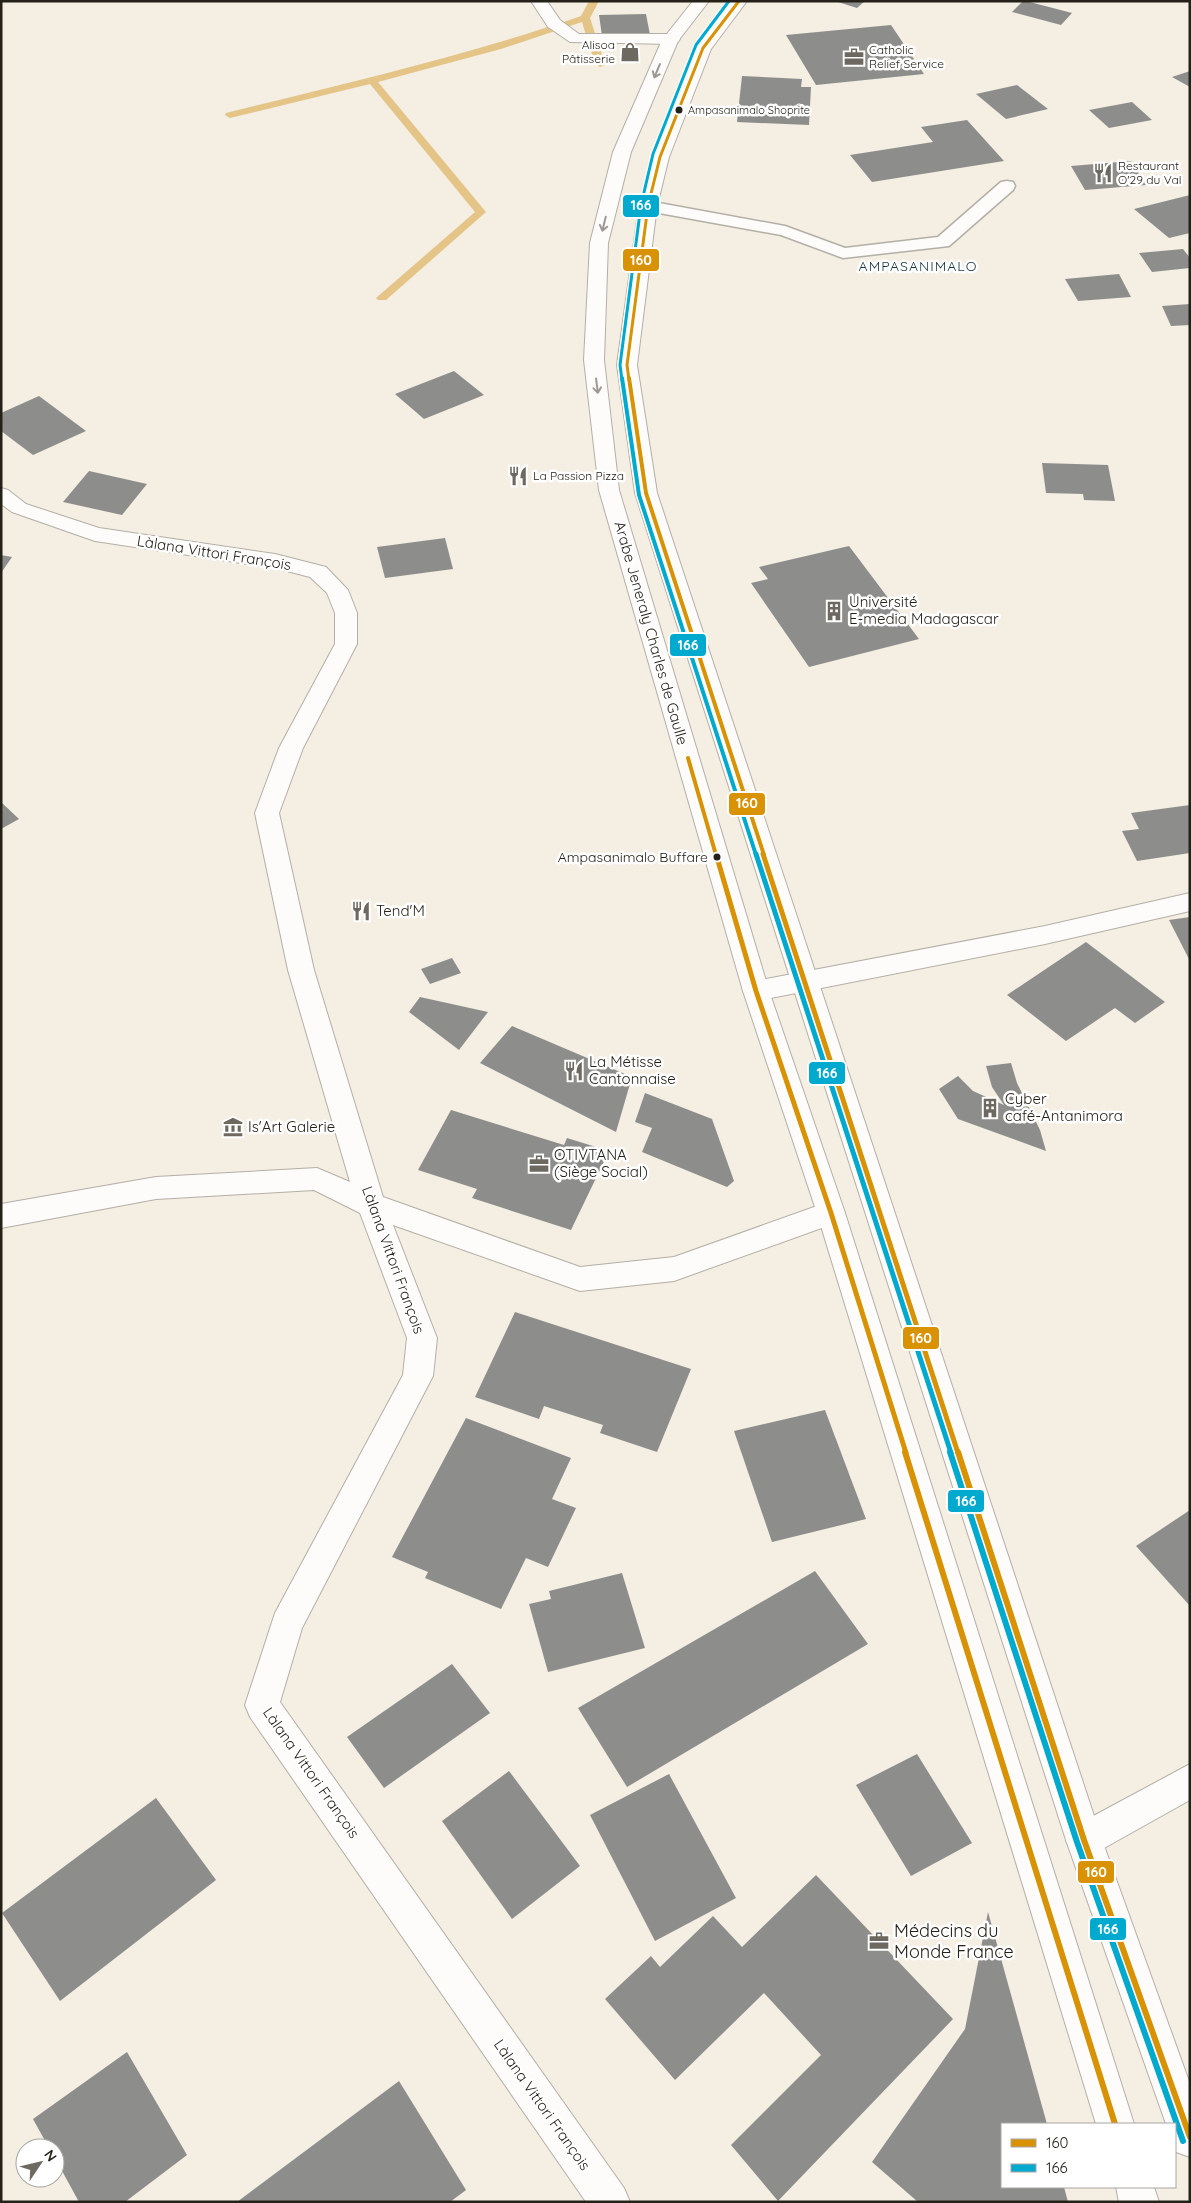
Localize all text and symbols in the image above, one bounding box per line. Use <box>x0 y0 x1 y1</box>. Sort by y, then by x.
place label: Alisoa Pâtisserie <box>562 37 615 66</box>
shop icon: Alisoa Pâtisserie <box>619 41 641 63</box>
place label: Catholic Relief Service <box>869 42 944 71</box>
office icon: Catholic Relief Service <box>843 46 865 68</box>
one-way arrow <box>651 63 661 78</box>
place label: Ampasanimalo Shoprite <box>688 103 810 117</box>
marker: Ampasanimalo Shoprite <box>674 105 684 115</box>
place label: Restaurant O'29 du Val <box>1118 158 1182 187</box>
restaurant icon: Restaurant O'29 du Val <box>1092 162 1114 184</box>
line badge: 166 <box>622 194 660 218</box>
text: 166 <box>631 196 652 214</box>
one-way arrow <box>599 216 608 232</box>
line badge: 160 <box>622 248 660 272</box>
text: 160 <box>630 251 652 269</box>
district label: AMPASANIMALO <box>859 257 977 275</box>
one-way arrow <box>592 378 602 394</box>
restaurant icon: La Passion Pizza <box>507 465 529 487</box>
place label: La Passion Pizza <box>533 468 624 483</box>
street label: Arabe Jeneraly Charles de Gaulle <box>610 519 693 747</box>
street label: Làlana Vittori François <box>136 531 292 574</box>
place label: Université E-media Madagascar <box>849 592 999 628</box>
building icon: Université E-media Madagascar <box>823 600 845 622</box>
line badge: 166 <box>669 633 707 657</box>
text: 166 <box>678 636 699 654</box>
line badge: 160 <box>728 792 766 816</box>
text: 160 <box>736 794 758 812</box>
place label: Ampasanimalo Buffare <box>558 848 708 866</box>
marker: Ampasanimalo Buffare <box>712 852 722 862</box>
restaurant icon: Tend'M <box>350 900 372 922</box>
place label: Tend'M <box>376 901 425 920</box>
place label: La Métisse Cantonnaise <box>589 1052 676 1088</box>
restaurant icon: La Métisse Cantonnaise <box>563 1060 585 1082</box>
line badge: 166 <box>808 1061 846 1085</box>
text: 166 <box>817 1064 838 1082</box>
place label: Cyber café-Antanimora <box>1005 1089 1123 1125</box>
building icon: Cyber café-Antanimora <box>979 1097 1001 1119</box>
museum icon: Is'Art Galerie <box>222 1116 244 1138</box>
place label: Is'Art Galerie <box>248 1117 335 1136</box>
place label: OTIVTANA (Siège Social) <box>554 1145 648 1181</box>
office icon: OTIVTANA (Siège Social) <box>528 1153 550 1175</box>
street label: Làlana Vittori François <box>358 1183 429 1336</box>
line badge: 160 <box>902 1326 940 1350</box>
text: 160 <box>910 1329 932 1347</box>
line badge: 166 <box>947 1489 985 1513</box>
text: 166 <box>956 1492 977 1510</box>
street label: Làlana Vittori François <box>259 1704 364 1842</box>
line badge: 160 <box>1077 1860 1115 1884</box>
text: 160 <box>1085 1863 1107 1881</box>
line badge: 166 <box>1089 1917 1127 1941</box>
place label: Médecins du Monde France <box>894 1919 1014 1963</box>
text: 166 <box>1098 1920 1119 1938</box>
office icon: Médecins du Monde France <box>868 1930 890 1952</box>
street label: Làlana Vittori François <box>490 2036 595 2174</box>
legend <box>1001 2123 1176 2188</box>
text: 160 <box>1046 2133 1069 2152</box>
north arrow <box>15 2138 65 2188</box>
text: N <box>40 2146 61 2165</box>
text: 166 <box>1046 2158 1068 2177</box>

